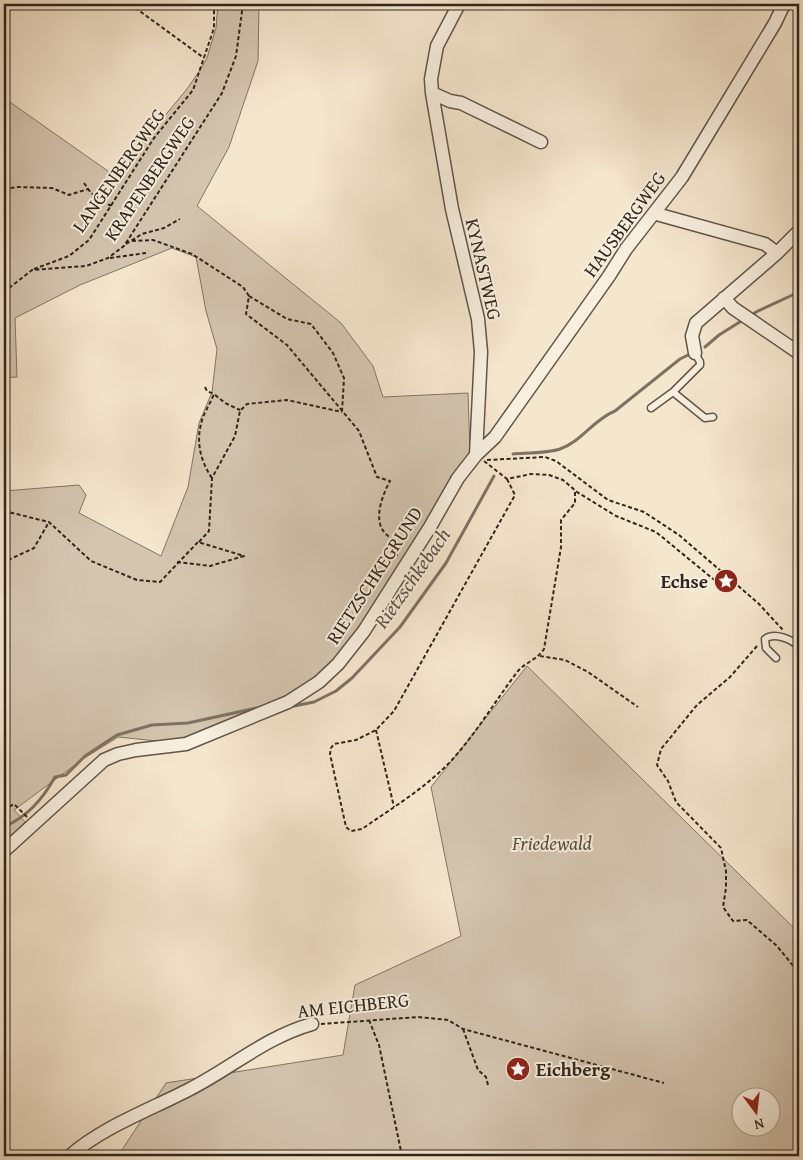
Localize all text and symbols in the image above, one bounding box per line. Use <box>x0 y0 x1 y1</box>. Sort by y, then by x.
street label: LANGENBERGWEG <box>65 102 171 238</box>
street label: KRAPENBERGWEG <box>97 110 201 246</box>
street label: HAUSBERGWEG <box>576 165 672 283</box>
street label: KYNASTWEG <box>459 215 509 323</box>
street label: RIETZSCHKEGRUND <box>319 501 429 649</box>
water label: Rietzschkebach <box>366 522 457 635</box>
place label: Echse <box>661 567 708 595</box>
place icon: Echse <box>713 568 739 594</box>
park label: Friedewald <box>511 829 592 857</box>
street label: AM EICHBERG <box>296 985 410 1025</box>
place label: Eichberg <box>536 1055 611 1083</box>
place icon: Eichberg <box>505 1056 531 1082</box>
north arrow <box>730 1088 780 1138</box>
text: N <box>752 1114 766 1136</box>

